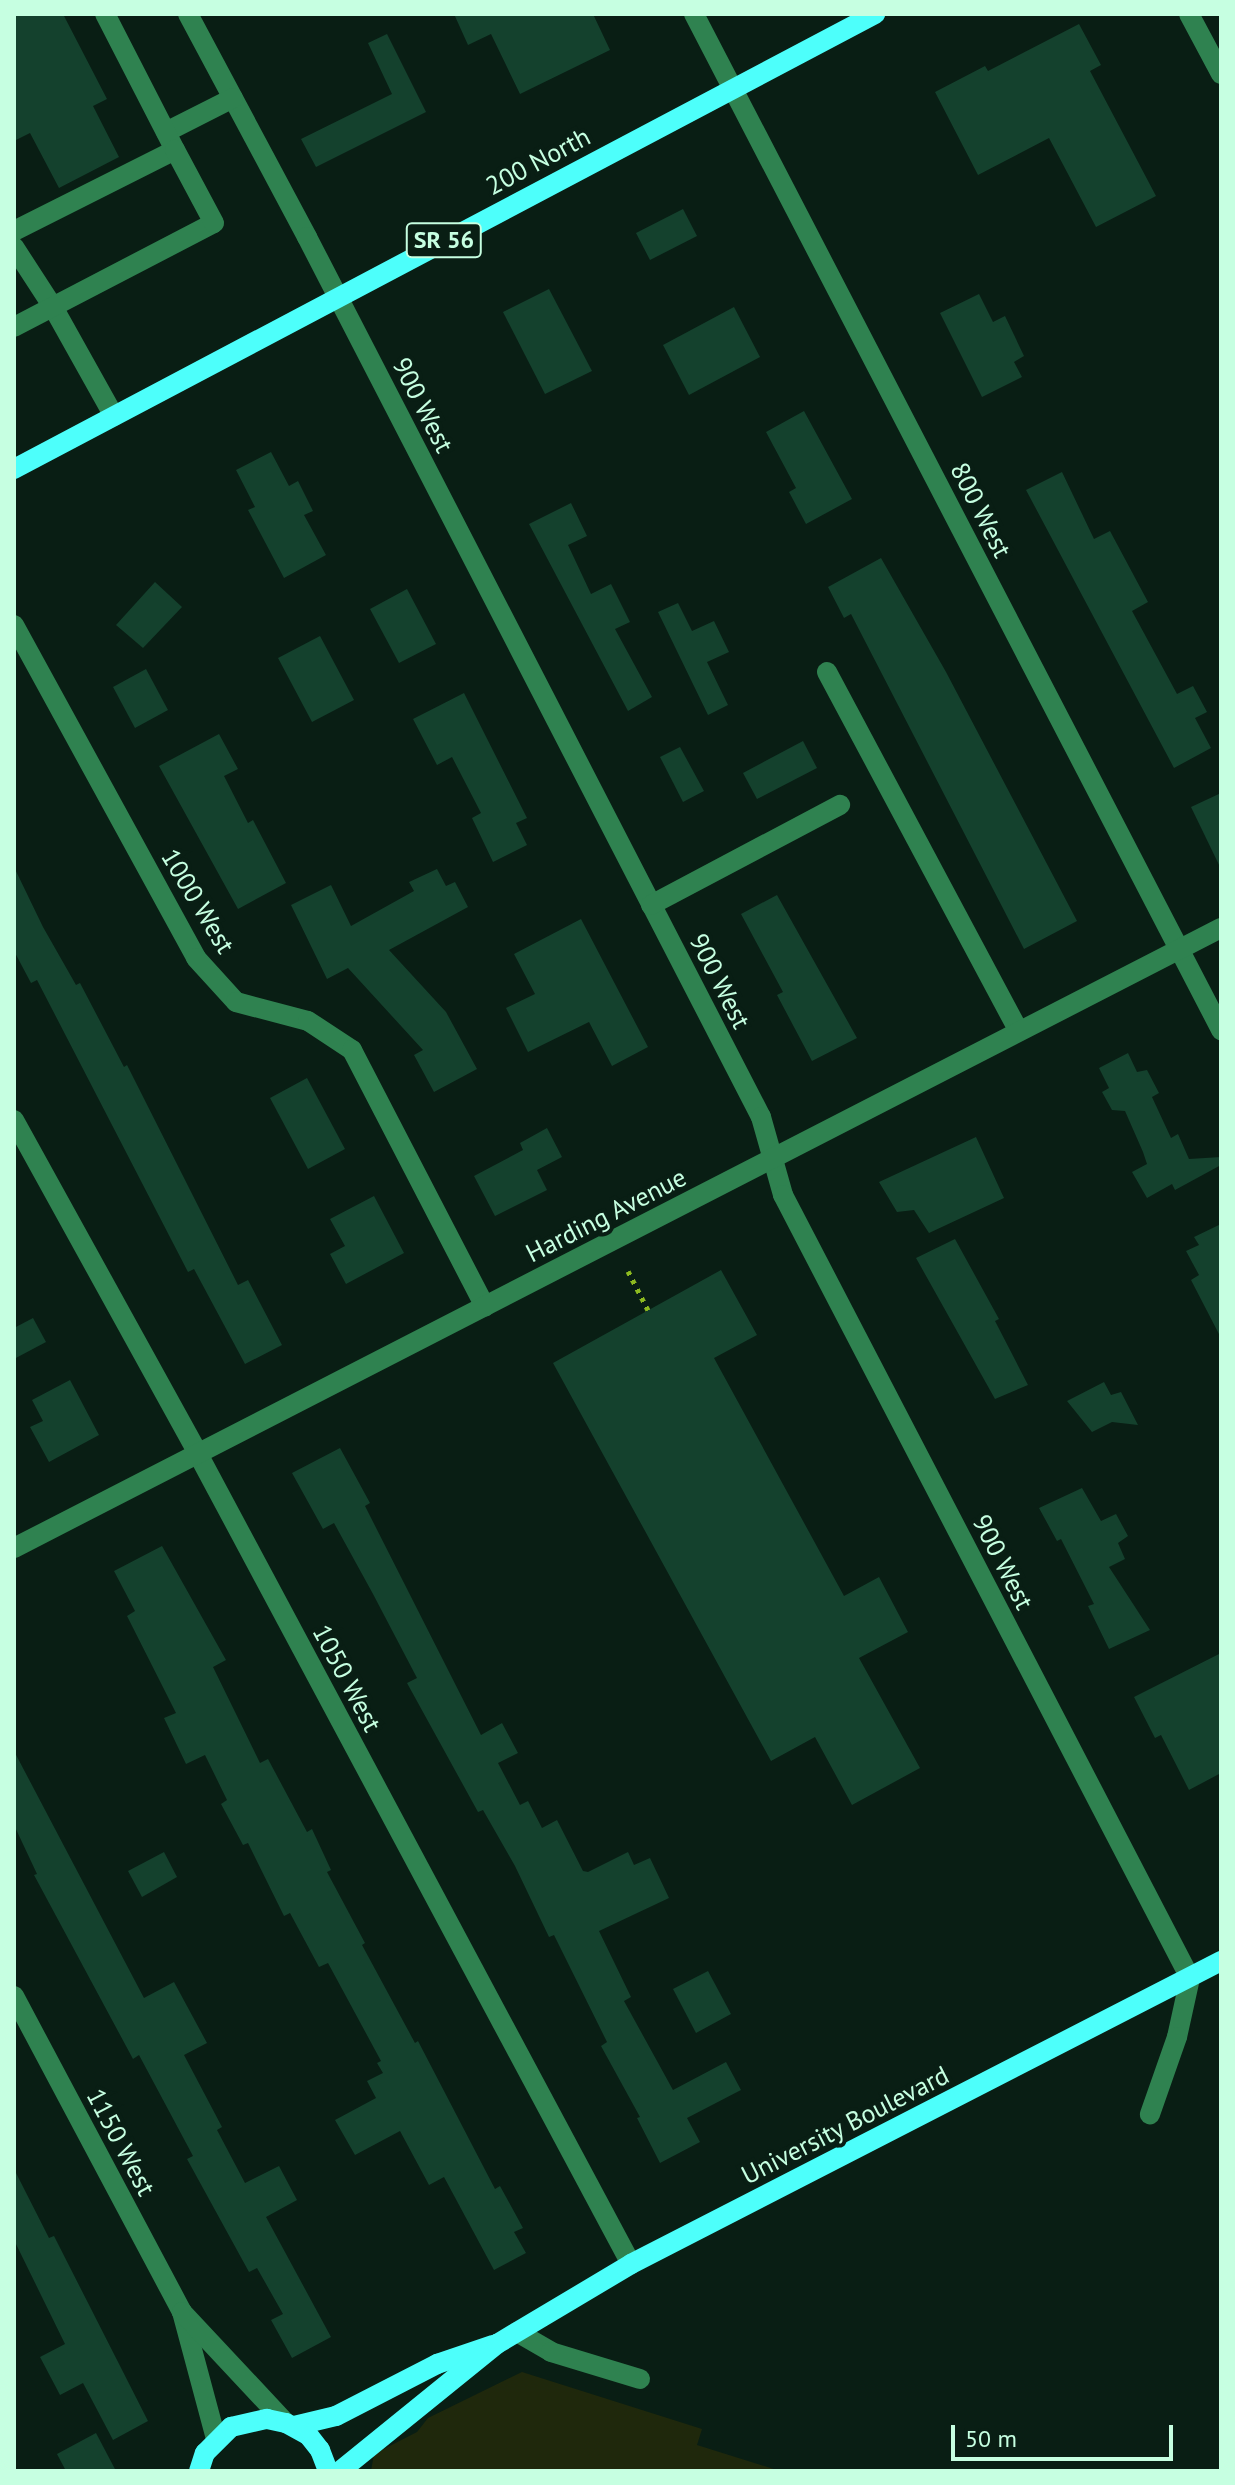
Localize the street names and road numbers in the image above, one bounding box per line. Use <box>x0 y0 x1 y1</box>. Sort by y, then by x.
street label: 200 North <box>481 121 595 201</box>
road number: SR 56 <box>404 220 484 260</box>
street label: 900 West <box>386 352 460 458</box>
street label: 800 West <box>944 457 1018 563</box>
street label: 1000 West <box>154 843 242 959</box>
street label: 900 West <box>683 928 757 1034</box>
street label: Harding Avenue <box>520 1161 692 1269</box>
street label: 900 West <box>966 1509 1040 1615</box>
street label: 1050 West <box>306 1619 388 1737</box>
street label: University Boulevard <box>736 2059 954 2191</box>
street label: 1150 West <box>80 2083 162 2201</box>

